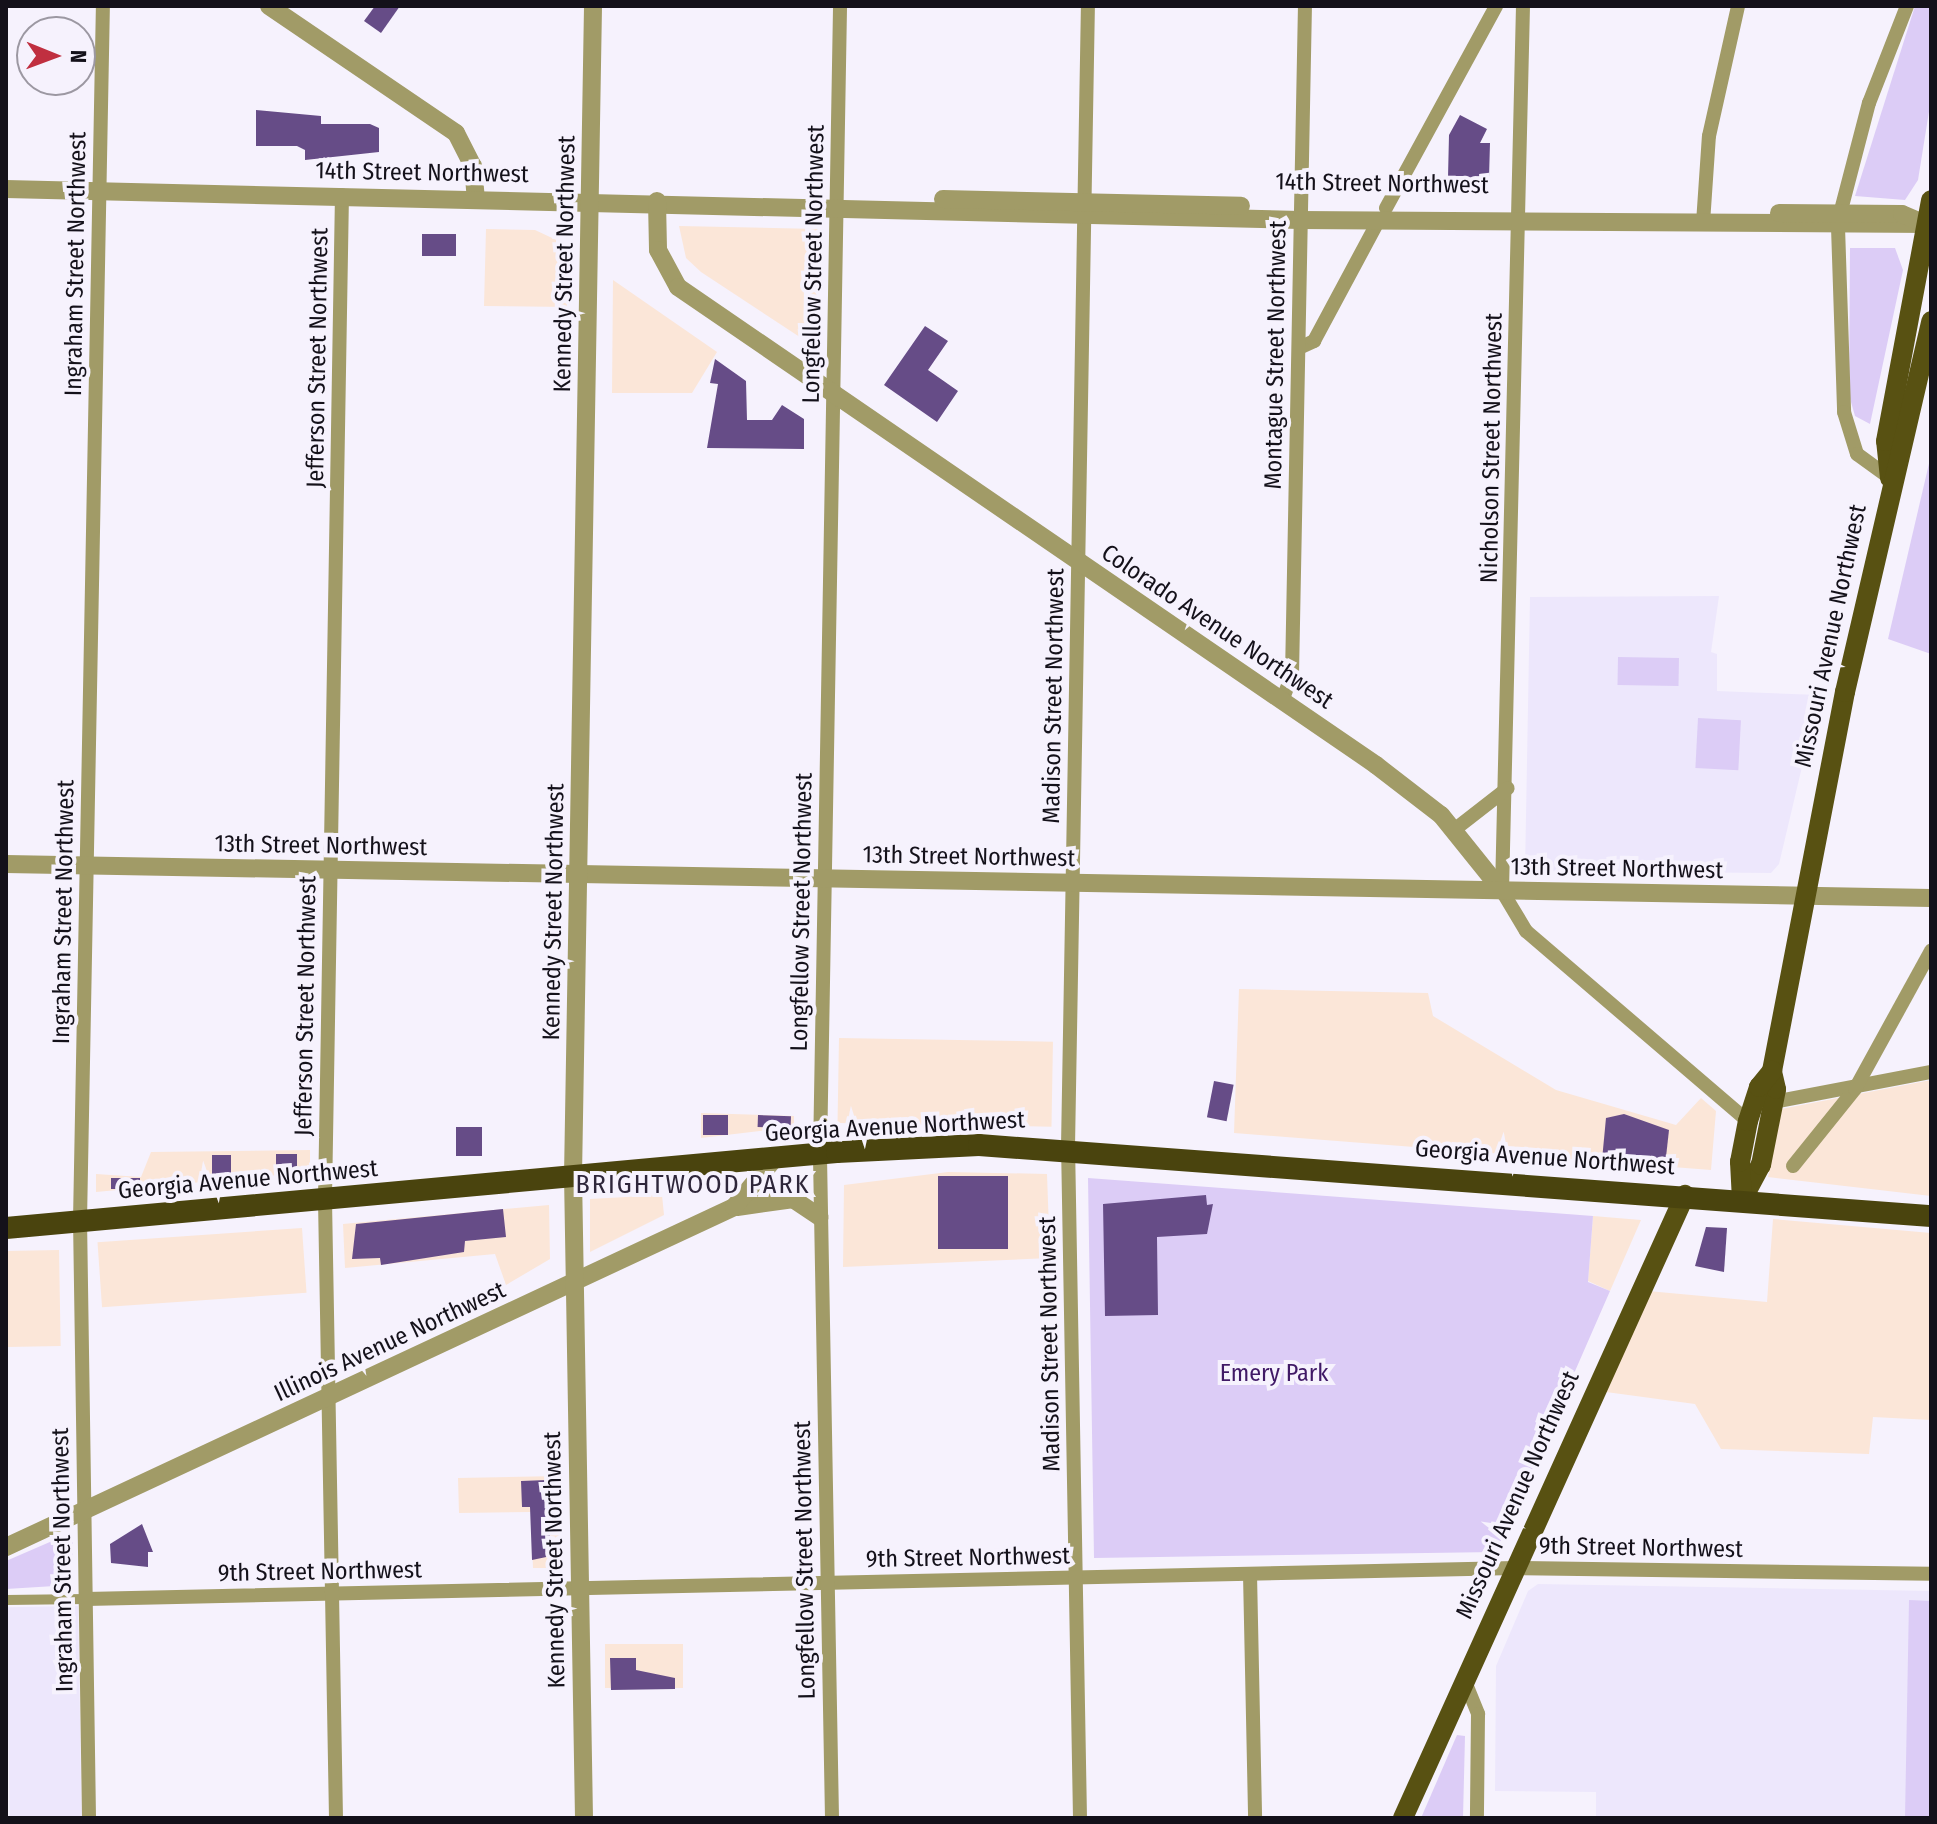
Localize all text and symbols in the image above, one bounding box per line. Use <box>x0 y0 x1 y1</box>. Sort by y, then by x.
north arrow <box>16 16 96 96</box>
text: N <box>65 50 92 63</box>
street label: Longfellow Street Northwest <box>797 124 831 404</box>
street label: Ingraham Street Northwest <box>59 132 93 396</box>
street label: Kennedy Street Northwest <box>548 135 582 393</box>
street label: 14th Street Northwest <box>315 157 529 189</box>
street label: 14th Street Northwest <box>1275 168 1489 200</box>
street label: Montague Street Northwest <box>1259 220 1293 490</box>
street label: Jefferson Street Northwest <box>301 228 335 488</box>
street label: Nicholson Street Northwest <box>1475 313 1509 583</box>
street label: Missouri Avenue Northwest <box>1789 502 1873 770</box>
street label: Colorado Avenue Northwest <box>1096 539 1338 715</box>
street label: Madison Street Northwest <box>1037 568 1071 824</box>
street label: Longfellow Street Northwest <box>785 772 819 1052</box>
street label: Ingraham Street Northwest <box>47 780 81 1044</box>
street label: Kennedy Street Northwest <box>537 783 571 1041</box>
street label: 13th Street Northwest <box>214 830 428 862</box>
street label: 13th Street Northwest <box>862 841 1076 873</box>
street label: 13th Street Northwest <box>1510 853 1724 885</box>
street label: Jefferson Street Northwest <box>289 876 323 1136</box>
street label: Georgia Avenue Northwest <box>764 1106 1026 1148</box>
street label: Georgia Avenue Northwest <box>1414 1135 1676 1181</box>
street label: Georgia Avenue Northwest <box>117 1154 379 1206</box>
district label: BRIGHTWOOD PARK <box>576 1169 810 1201</box>
street label: Madison Street Northwest <box>1033 1216 1067 1472</box>
street label: Illinois Avenue Northwest <box>270 1276 510 1408</box>
park label: Emery Park <box>1220 1360 1328 1388</box>
street label: Missouri Avenue Northwest <box>1450 1367 1586 1623</box>
street label: Longfellow Street Northwest <box>788 1420 822 1700</box>
street label: Ingraham Street Northwest <box>46 1428 80 1692</box>
street label: Kennedy Street Northwest <box>538 1431 572 1689</box>
street label: 9th Street Northwest <box>1539 1532 1743 1564</box>
street label: 9th Street Northwest <box>866 1542 1070 1574</box>
street label: 9th Street Northwest <box>218 1556 422 1588</box>

